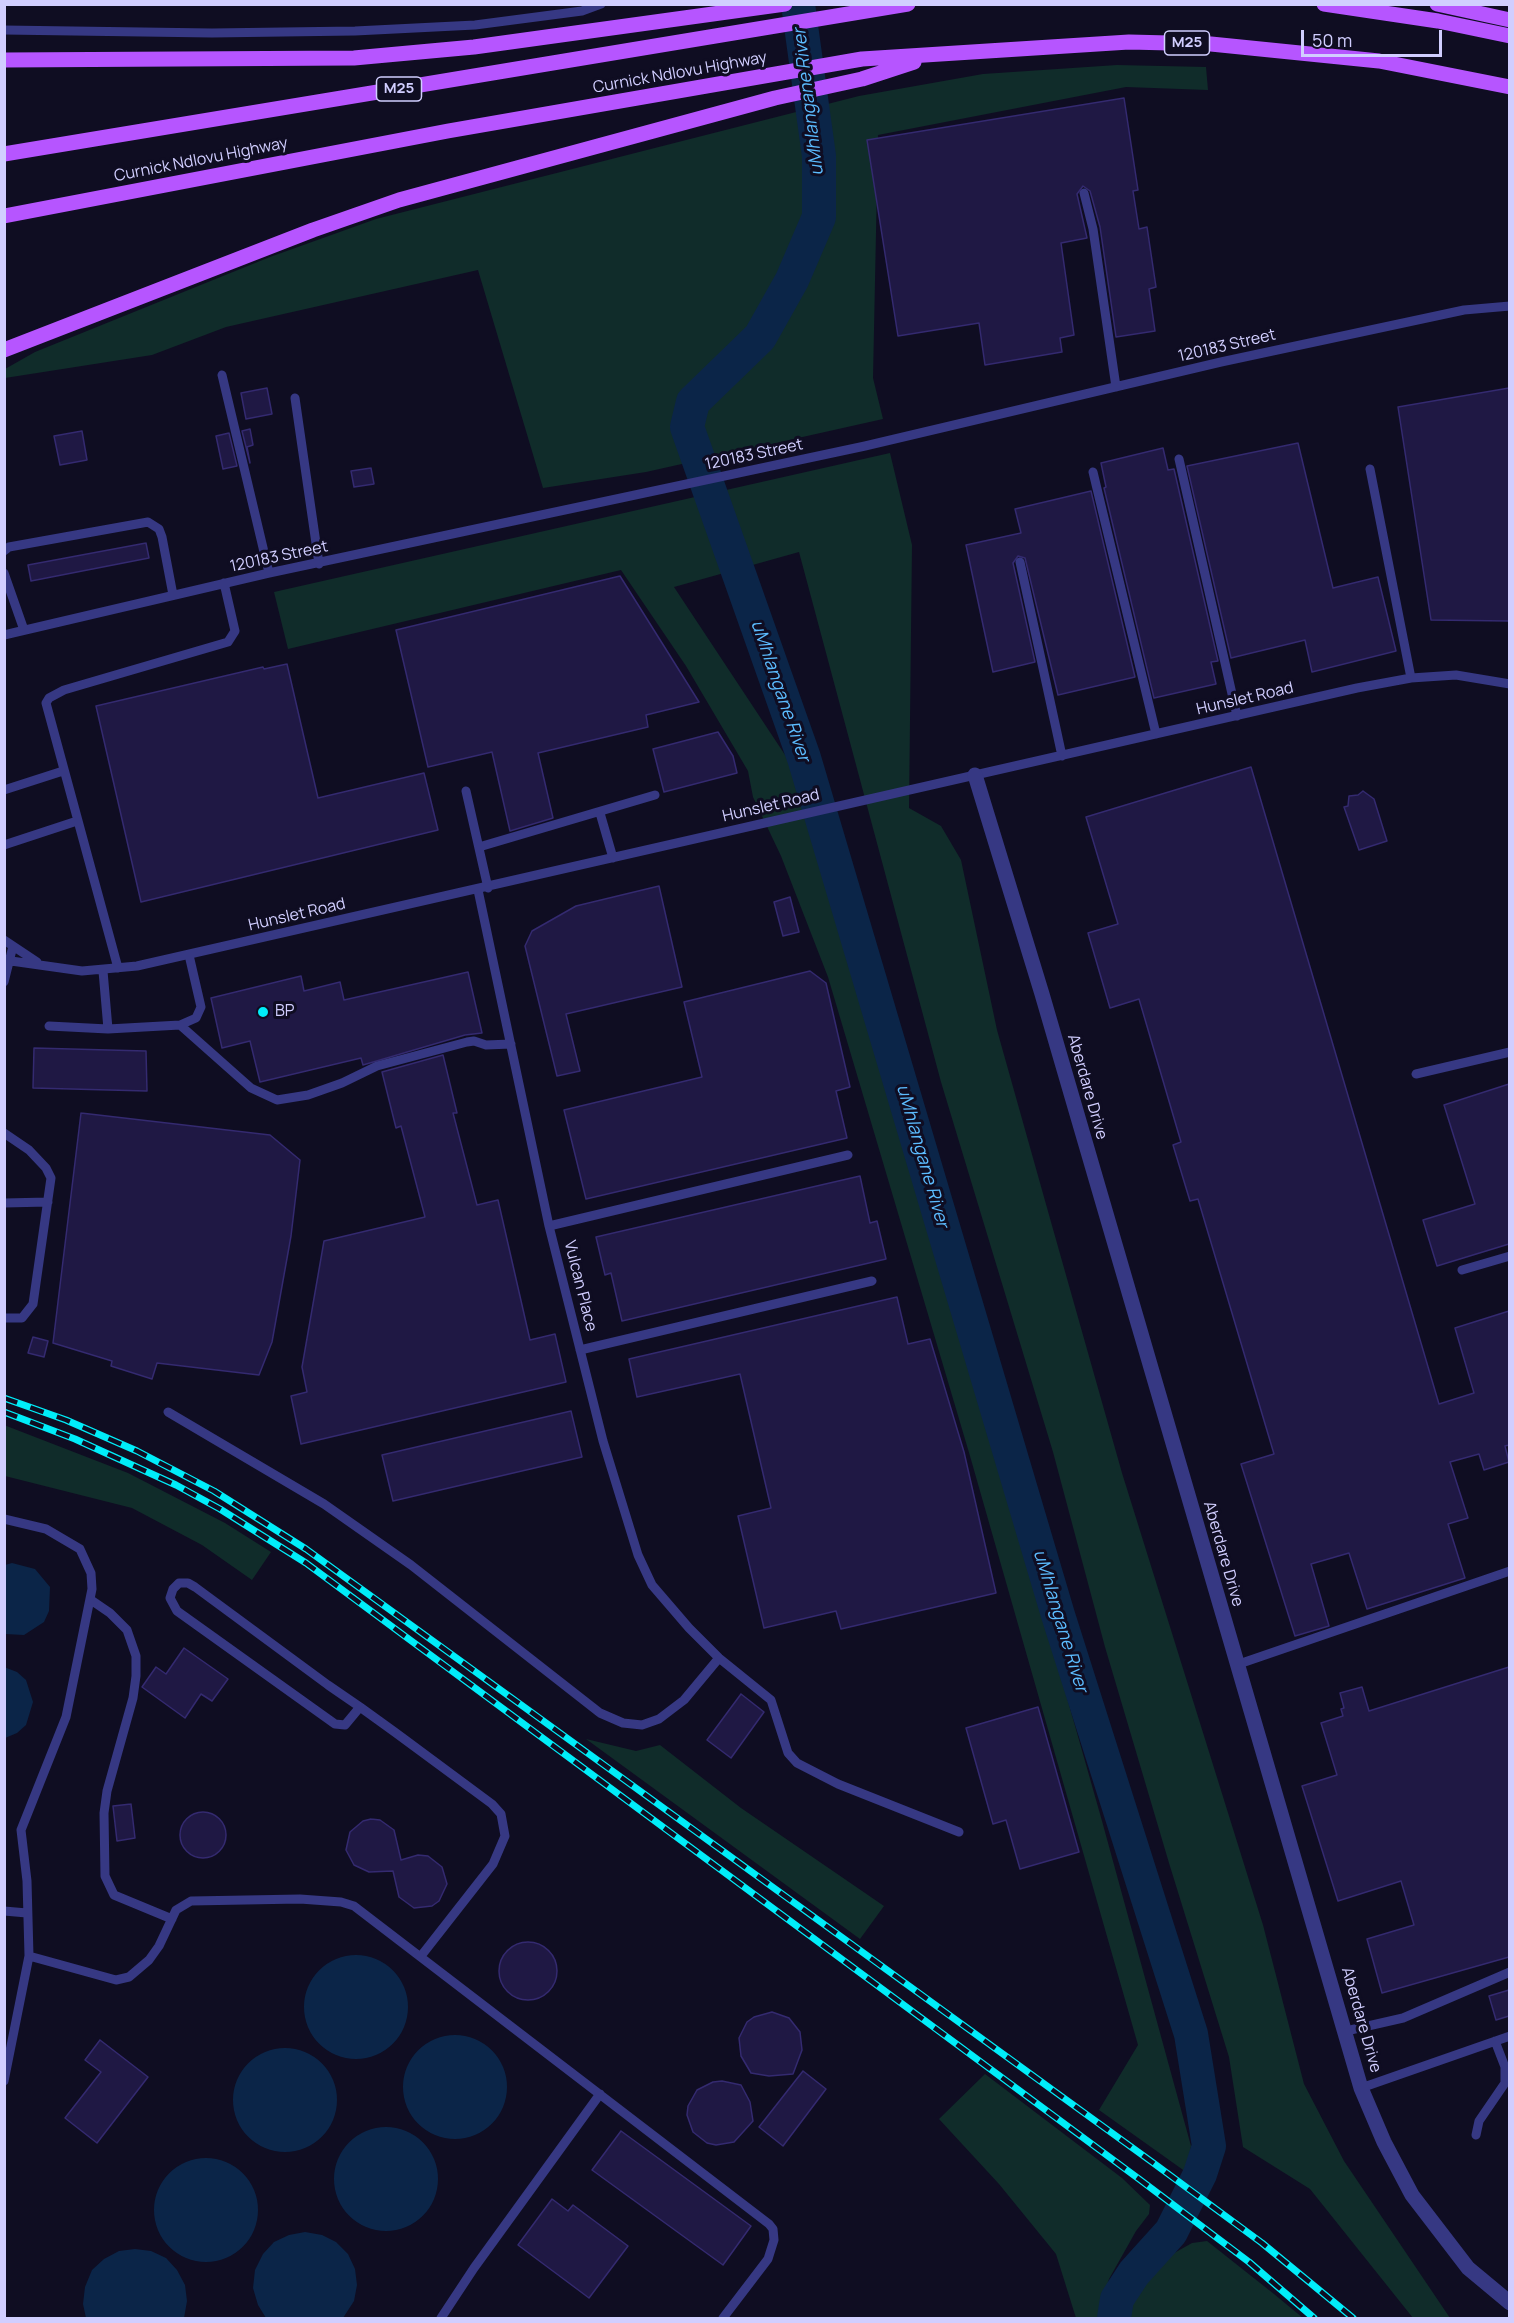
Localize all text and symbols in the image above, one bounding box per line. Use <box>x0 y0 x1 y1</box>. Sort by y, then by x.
scale bar <box>1304 18 1445 56</box>
water label: uMhlangane River <box>789 27 829 177</box>
text: 50 m <box>1312 28 1352 52</box>
road number: M25 <box>1164 31 1210 55</box>
street label: Curnick Ndlovu Highway <box>591 48 769 98</box>
road number: M25 <box>376 77 422 101</box>
street label: Curnick Ndlovu Highway <box>113 134 289 186</box>
street label: 120183 Street <box>1176 325 1278 367</box>
street label: 120183 Street <box>703 435 805 475</box>
street label: 120183 Street <box>228 537 330 577</box>
water label: uMhlangane River <box>746 617 814 765</box>
street label: Hunslet Road <box>1195 679 1295 719</box>
street label: Hunslet Road <box>721 786 821 826</box>
street label: Hunslet Road <box>247 895 347 935</box>
place label: BP <box>275 1002 294 1022</box>
marker: BP <box>256 1005 270 1019</box>
street label: Aberdare Drive <box>1063 1032 1111 1142</box>
water label: uMhlangane River <box>891 1082 953 1230</box>
street label: Vulcan Place <box>559 1239 601 1333</box>
street label: Aberdare Drive <box>1199 1499 1247 1609</box>
water label: uMhlangane River <box>1028 1547 1092 1695</box>
street label: Aberdare Drive <box>1337 1965 1385 2075</box>

